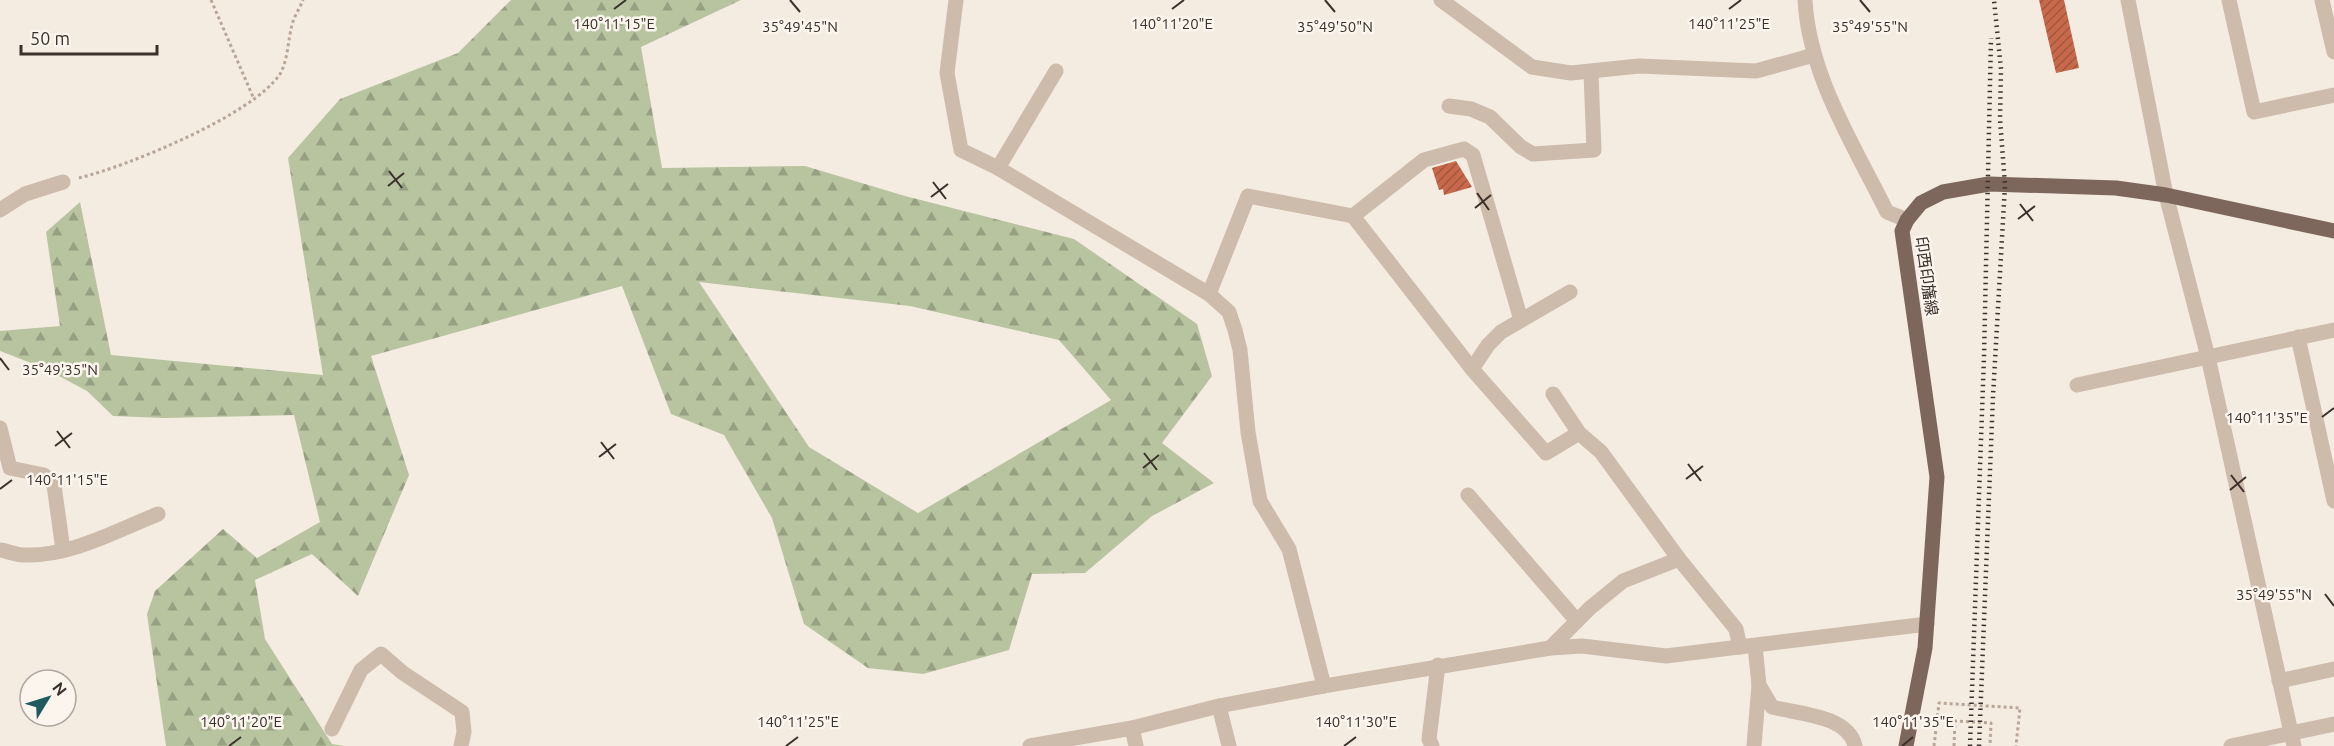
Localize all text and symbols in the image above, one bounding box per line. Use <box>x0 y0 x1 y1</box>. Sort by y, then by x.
text: 140°11'15"E <box>573 15 655 32</box>
text: 140°11'20"E <box>1131 15 1213 32</box>
text: 140°11'25"E <box>1688 15 1770 32</box>
scale bar <box>21 18 158 56</box>
text: 35°49'45"N <box>762 18 838 35</box>
text: 35°49'50"N <box>1297 18 1373 35</box>
text: 35°49'55"N <box>1832 18 1908 35</box>
text: 50 m <box>30 28 70 48</box>
street label: 印西印旛線 <box>1913 235 1941 317</box>
text: 35°49'35"N <box>22 361 98 378</box>
text: 140°11'35"E <box>2226 409 2308 426</box>
text: 140°11'15"E <box>26 471 108 488</box>
text: 35°49'55"N <box>2236 586 2312 603</box>
north arrow <box>18 668 78 728</box>
text: N <box>49 679 71 699</box>
text: 140°11'20"E <box>200 713 282 730</box>
text: 140°11'25"E <box>757 713 839 730</box>
text: 140°11'30"E <box>1315 713 1397 730</box>
text: 140°11'35"E <box>1872 713 1954 730</box>

